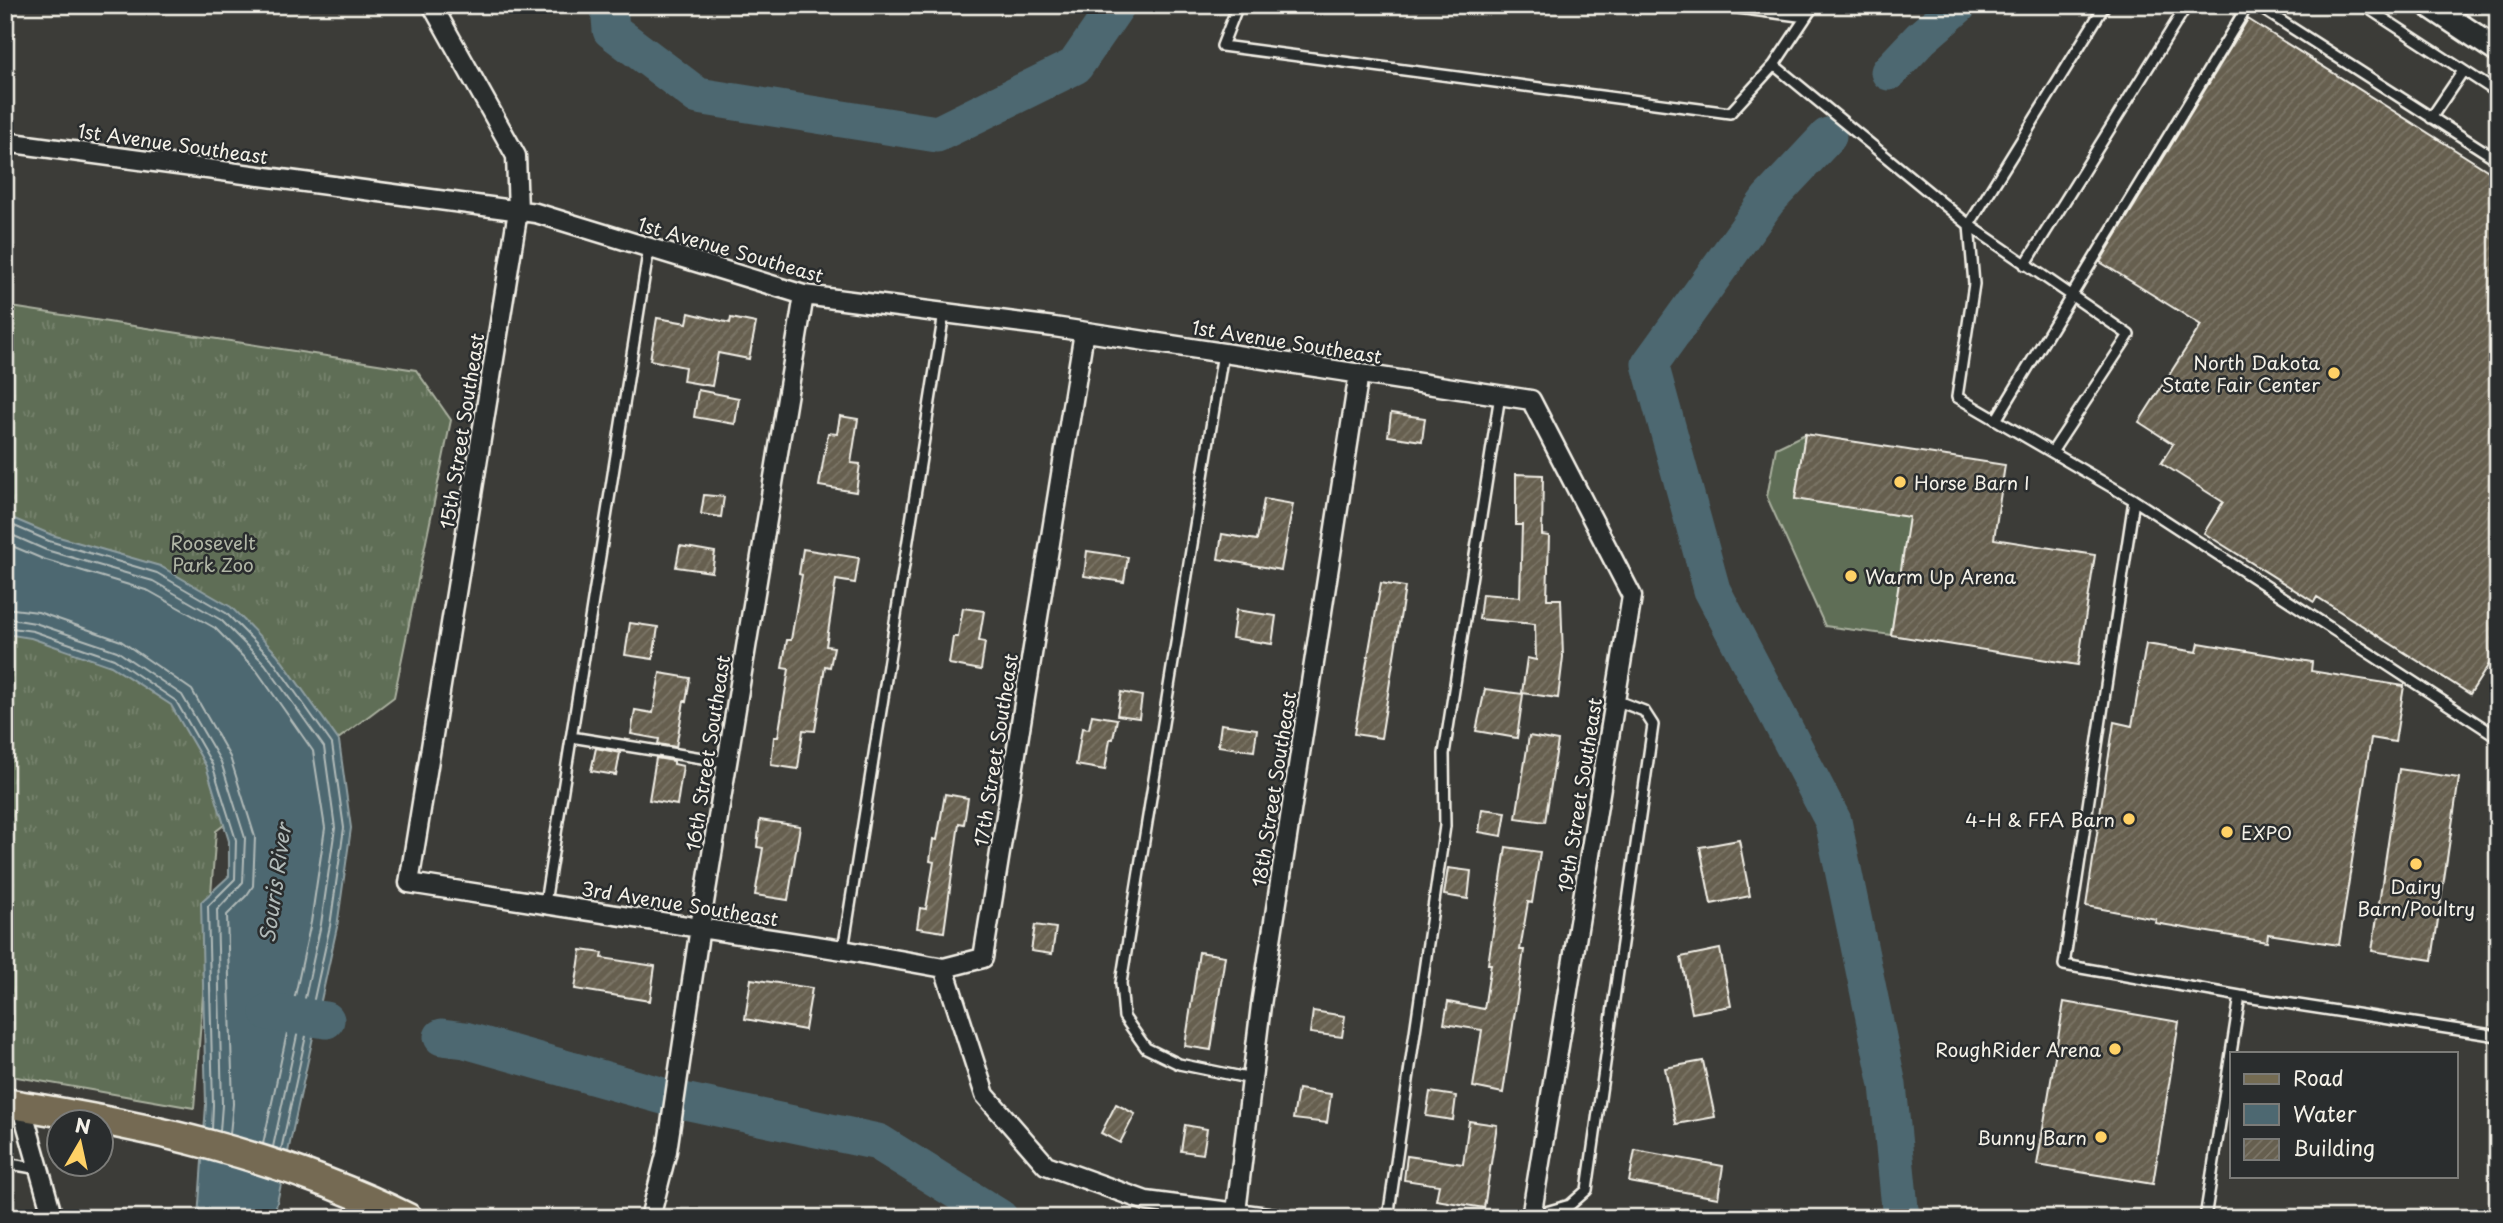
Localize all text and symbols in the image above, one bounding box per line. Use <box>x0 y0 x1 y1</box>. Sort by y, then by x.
street label: 1st Avenue Southeast <box>76 116 270 170</box>
street label: 1st Avenue Southeast <box>635 209 827 289</box>
street label: 1st Avenue Southeast <box>1190 312 1384 370</box>
street label: 15th Street Southeast <box>432 331 490 531</box>
place label: North Dakota State Fair Center <box>2162 348 2320 398</box>
marker: North Dakota State Fair Center <box>2326 365 2342 381</box>
place label: Horse Barn I <box>1914 468 2030 496</box>
marker: Horse Barn I <box>1892 474 1908 490</box>
park label: Roosevelt Park Zoo <box>170 528 256 578</box>
place label: Warm Up Arena <box>1865 562 2016 590</box>
marker: Warm Up Arena <box>1843 568 1859 584</box>
street label: 17th Street Southeast <box>966 651 1024 849</box>
street label: 16th Street Southeast <box>678 653 736 853</box>
street label: 18th Street Southeast <box>1244 689 1302 889</box>
street label: 19th Street Southeast <box>1550 695 1608 894</box>
place label: 4-H & FFA Barn <box>1965 805 2115 833</box>
marker: 4-H & FFA Barn <box>2121 811 2137 827</box>
place label: EXPO <box>2241 818 2292 846</box>
water label: Souris River <box>250 819 299 945</box>
marker: EXPO <box>2219 824 2235 840</box>
marker: Dairy Barn/Poultry <box>2408 856 2424 872</box>
place label: Dairy Barn/Poultry <box>2357 872 2475 922</box>
street label: 3rd Avenue Southeast <box>579 874 781 932</box>
place label: RoughRider Arena <box>1935 1035 2101 1063</box>
marker: RoughRider Arena <box>2107 1041 2123 1057</box>
legend <box>2230 1052 2458 1178</box>
text: Road <box>2293 1061 2344 1093</box>
text: Water <box>2293 1097 2357 1129</box>
north arrow <box>46 1108 116 1178</box>
text: N <box>73 1110 92 1140</box>
place label: Bunny Barn <box>1977 1123 2087 1151</box>
marker: Bunny Barn <box>2093 1129 2109 1145</box>
text: Building <box>2293 1131 2375 1163</box>

